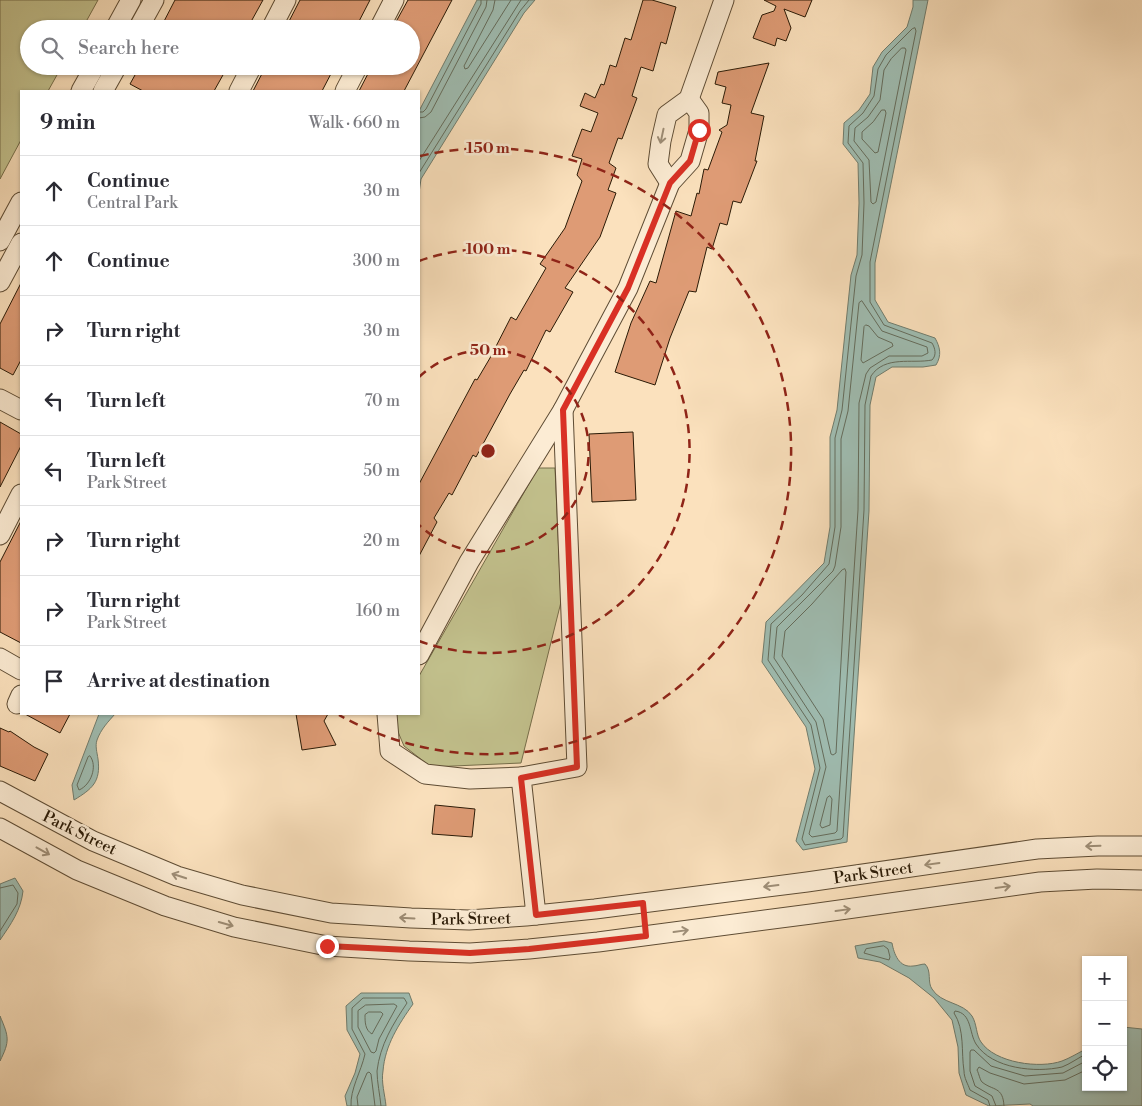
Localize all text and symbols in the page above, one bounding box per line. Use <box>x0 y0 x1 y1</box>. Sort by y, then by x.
search box <box>20 20 420 75</box>
icon: search <box>38 34 66 62</box>
text: Search here <box>78 36 179 60</box>
text: 9 min <box>40 110 95 136</box>
text: Walk · 660 m <box>309 113 400 133</box>
route start <box>688 119 711 142</box>
one-way arrow <box>657 128 667 144</box>
text: 150 m <box>466 139 510 158</box>
text: Continue <box>87 169 170 193</box>
icon: ahead <box>40 177 68 205</box>
text: 30 m <box>363 181 400 201</box>
text: Central Park <box>87 193 178 213</box>
text: 100 m <box>466 240 511 259</box>
icon: ahead <box>40 247 68 275</box>
text: Continue <box>87 249 170 273</box>
text: 300 m <box>353 251 400 271</box>
icon: right <box>40 317 68 345</box>
text: Turn right <box>87 319 180 343</box>
text: 30 m <box>363 321 400 341</box>
text: 50 m <box>470 341 506 360</box>
icon: left <box>40 387 68 415</box>
text: Turn left <box>87 389 166 413</box>
text: 70 m <box>364 391 400 411</box>
centre of rings <box>479 442 497 460</box>
text: Turn left <box>87 449 166 473</box>
icon: left <box>40 457 68 485</box>
text: 50 m <box>363 461 400 481</box>
text: Park Street <box>87 473 167 493</box>
icon: right <box>40 527 68 555</box>
text: Turn right <box>87 529 180 553</box>
text: 20 m <box>363 531 400 551</box>
text: Turn right <box>87 589 180 613</box>
icon: right <box>40 597 68 625</box>
text: 160 m <box>356 601 400 621</box>
text: Park Street <box>87 613 167 633</box>
icon: arrive <box>40 667 68 695</box>
text: Arrive at destination <box>87 669 270 693</box>
street label: Park Street <box>39 806 120 860</box>
one-way arrow <box>1086 842 1102 851</box>
one-way arrow <box>35 847 50 857</box>
street label: Park Street <box>832 857 914 888</box>
one-way arrow <box>924 859 940 869</box>
one-way arrow <box>172 871 188 880</box>
one-way arrow <box>763 881 779 891</box>
one-way arrow <box>995 882 1011 892</box>
one-way arrow <box>834 905 850 915</box>
street label: Park Street <box>431 908 512 930</box>
one-way arrow <box>399 913 415 922</box>
one-way arrow <box>217 920 233 930</box>
one-way arrow <box>673 926 689 936</box>
route end <box>316 935 339 958</box>
map controls <box>1082 956 1127 1091</box>
button: + <box>1082 956 1127 1001</box>
button: − <box>1082 1001 1127 1046</box>
button: locate <box>1082 1046 1127 1091</box>

